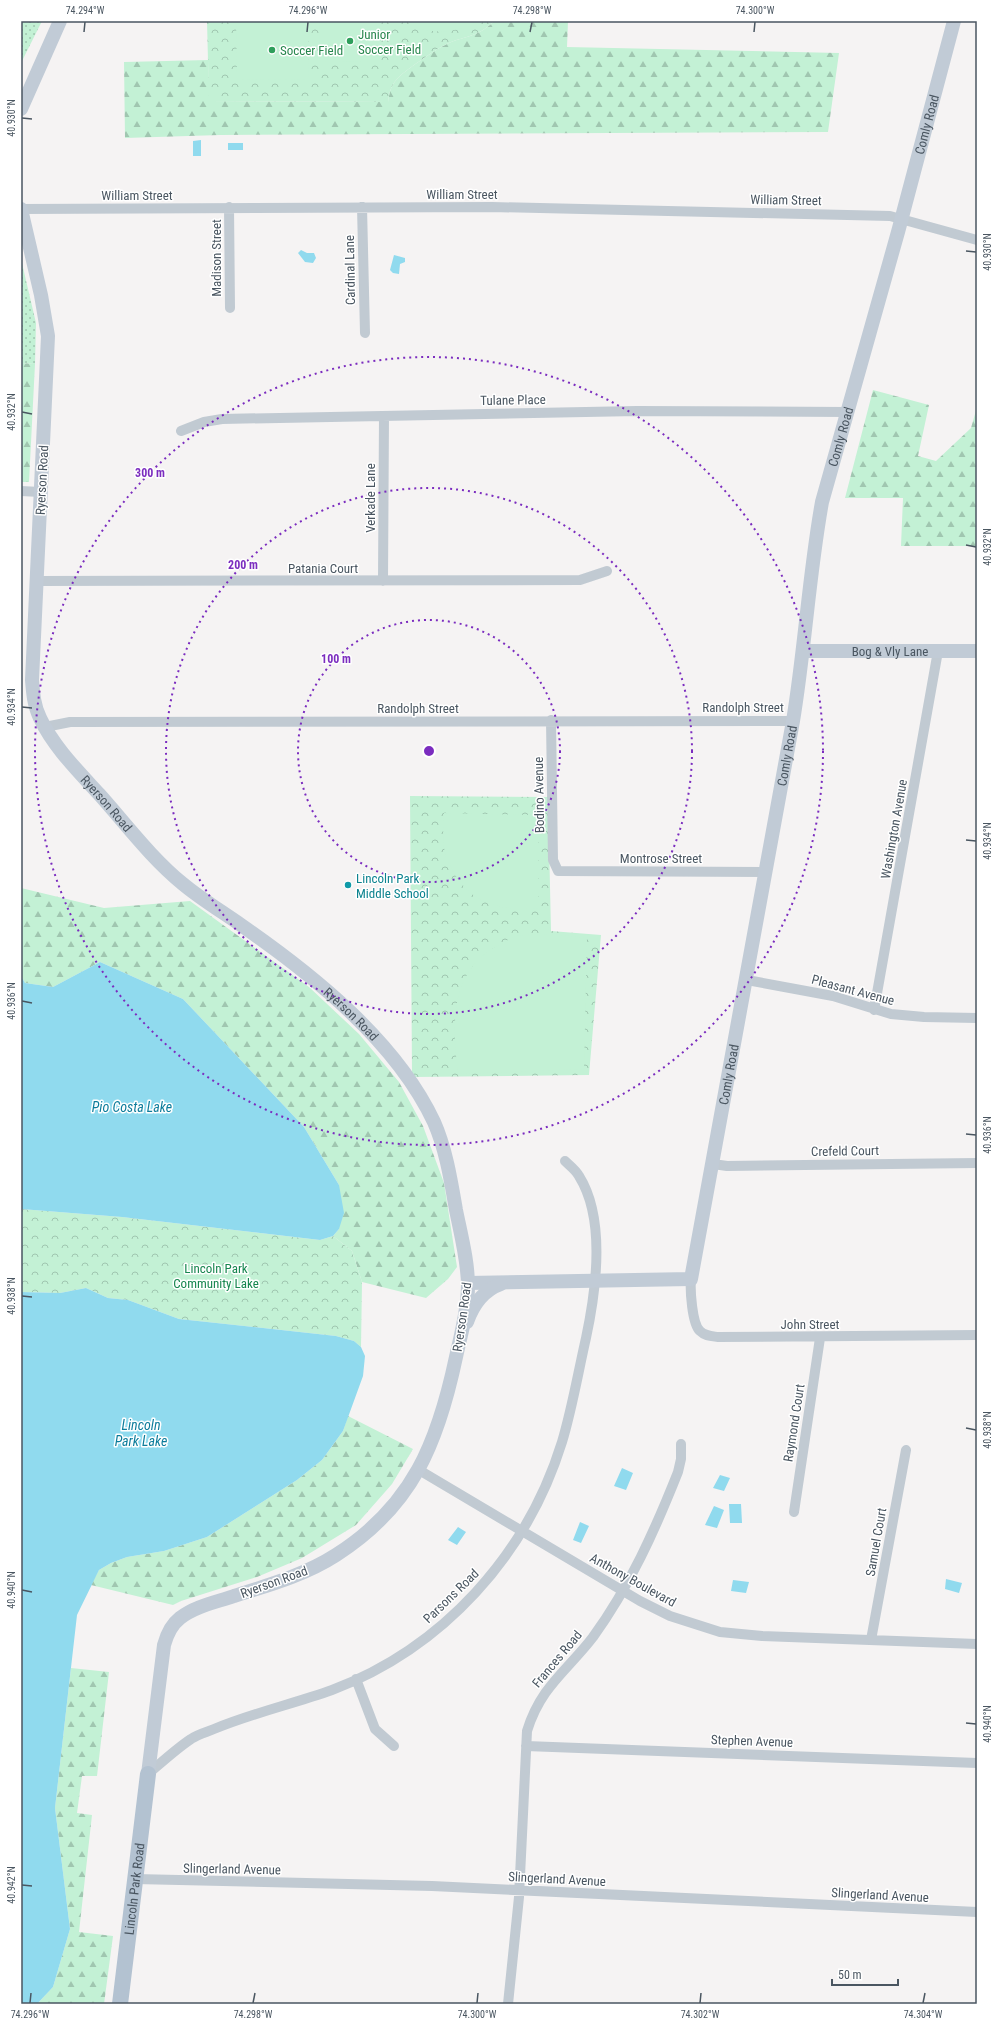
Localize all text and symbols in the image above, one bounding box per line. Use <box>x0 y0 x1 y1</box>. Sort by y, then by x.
text: 74.294°W <box>66 5 105 16</box>
text: 74.296°W <box>289 5 328 16</box>
text: 74.298°W <box>513 5 552 16</box>
text: 74.300°W <box>736 5 775 16</box>
place label: Junior Soccer Field <box>358 27 421 57</box>
marker: Junior Soccer Field <box>345 36 355 46</box>
place label: Soccer Field <box>280 43 343 58</box>
marker: Soccer Field <box>267 45 277 55</box>
street label: Comly Road <box>911 93 942 156</box>
text: 40.930°N <box>6 99 17 137</box>
street label: William Street <box>426 187 498 202</box>
street label: William Street <box>101 188 173 203</box>
street label: William Street <box>750 192 822 208</box>
street label: Madison Street <box>209 219 224 297</box>
text: 40.930°N <box>982 233 993 271</box>
street label: Cardinal Lane <box>342 235 358 305</box>
street label: Tulane Place <box>480 392 546 408</box>
text: 40.932°N <box>6 393 17 431</box>
street label: Comly Road <box>825 405 856 468</box>
street label: Ryerson Road <box>33 445 51 515</box>
street label: Verkade Lane <box>363 463 378 533</box>
text: 300 m <box>135 466 165 480</box>
text: 40.932°N <box>982 528 993 566</box>
text: 200 m <box>228 558 258 572</box>
street label: Patania Court <box>288 561 358 576</box>
street label: Bog & Vly Lane <box>852 644 928 659</box>
text: 100 m <box>321 652 351 666</box>
text: 40.934°N <box>6 688 17 726</box>
street label: Randolph Street <box>702 700 784 715</box>
street label: Randolph Street <box>377 701 459 716</box>
street label: Comly Road <box>774 724 800 787</box>
centre of rings <box>422 744 436 758</box>
street label: Bodino Avenue <box>531 757 547 833</box>
street label: Ryerson Road <box>78 772 135 835</box>
street label: Washington Avenue <box>878 778 910 880</box>
text: 40.934°N <box>982 822 993 860</box>
street label: Montrose Street <box>620 851 702 866</box>
place label: Lincoln Park Middle School <box>356 871 429 901</box>
marker: Lincoln Park Middle School <box>343 880 353 890</box>
street label: Pleasant Avenue <box>810 972 896 1008</box>
text: 40.936°N <box>6 982 17 1020</box>
street label: Ryerson Road <box>321 984 382 1043</box>
street label: Comly Road <box>716 1043 741 1106</box>
water label: Pio Costa Lake <box>92 1099 172 1115</box>
text: 40.936°N <box>982 1116 993 1154</box>
street label: Crefeld Court <box>811 1143 879 1159</box>
park label: Lincoln Park Community Lake <box>173 1261 259 1291</box>
text: 40.938°N <box>6 1277 17 1315</box>
street label: Ryerson Road <box>450 1281 474 1353</box>
street label: John Street <box>781 1317 840 1332</box>
street label: Raymond Court <box>780 1383 808 1463</box>
text: 40.938°N <box>982 1411 993 1449</box>
water label: Lincoln Park Lake <box>115 1417 167 1449</box>
street label: Samuel Court <box>863 1506 889 1577</box>
street label: Anthony Boulevard <box>587 1550 679 1610</box>
street label: Ryerson Road <box>238 1563 310 1601</box>
street label: Parsons Road <box>420 1566 482 1626</box>
text: 40.940°N <box>6 1571 17 1609</box>
street label: Frances Road <box>529 1628 585 1690</box>
text: 40.940°N <box>982 1705 993 1743</box>
street label: Stephen Avenue <box>711 1732 793 1750</box>
street label: Lincoln Park Road <box>121 1842 147 1936</box>
street label: Slingerland Avenue <box>183 1861 281 1877</box>
text: 40.942°N <box>6 1866 17 1904</box>
street label: Slingerland Avenue <box>508 1869 606 1889</box>
street label: Slingerland Avenue <box>831 1885 929 1905</box>
scale bar <box>832 1961 898 1987</box>
text: 50 m <box>838 1968 862 1982</box>
text: 74.296°W <box>11 2009 50 2020</box>
text: 74.298°W <box>234 2009 273 2020</box>
text: 74.300°W <box>458 2009 497 2020</box>
text: 74.302°W <box>681 2009 720 2020</box>
text: 74.304°W <box>904 2009 943 2020</box>

